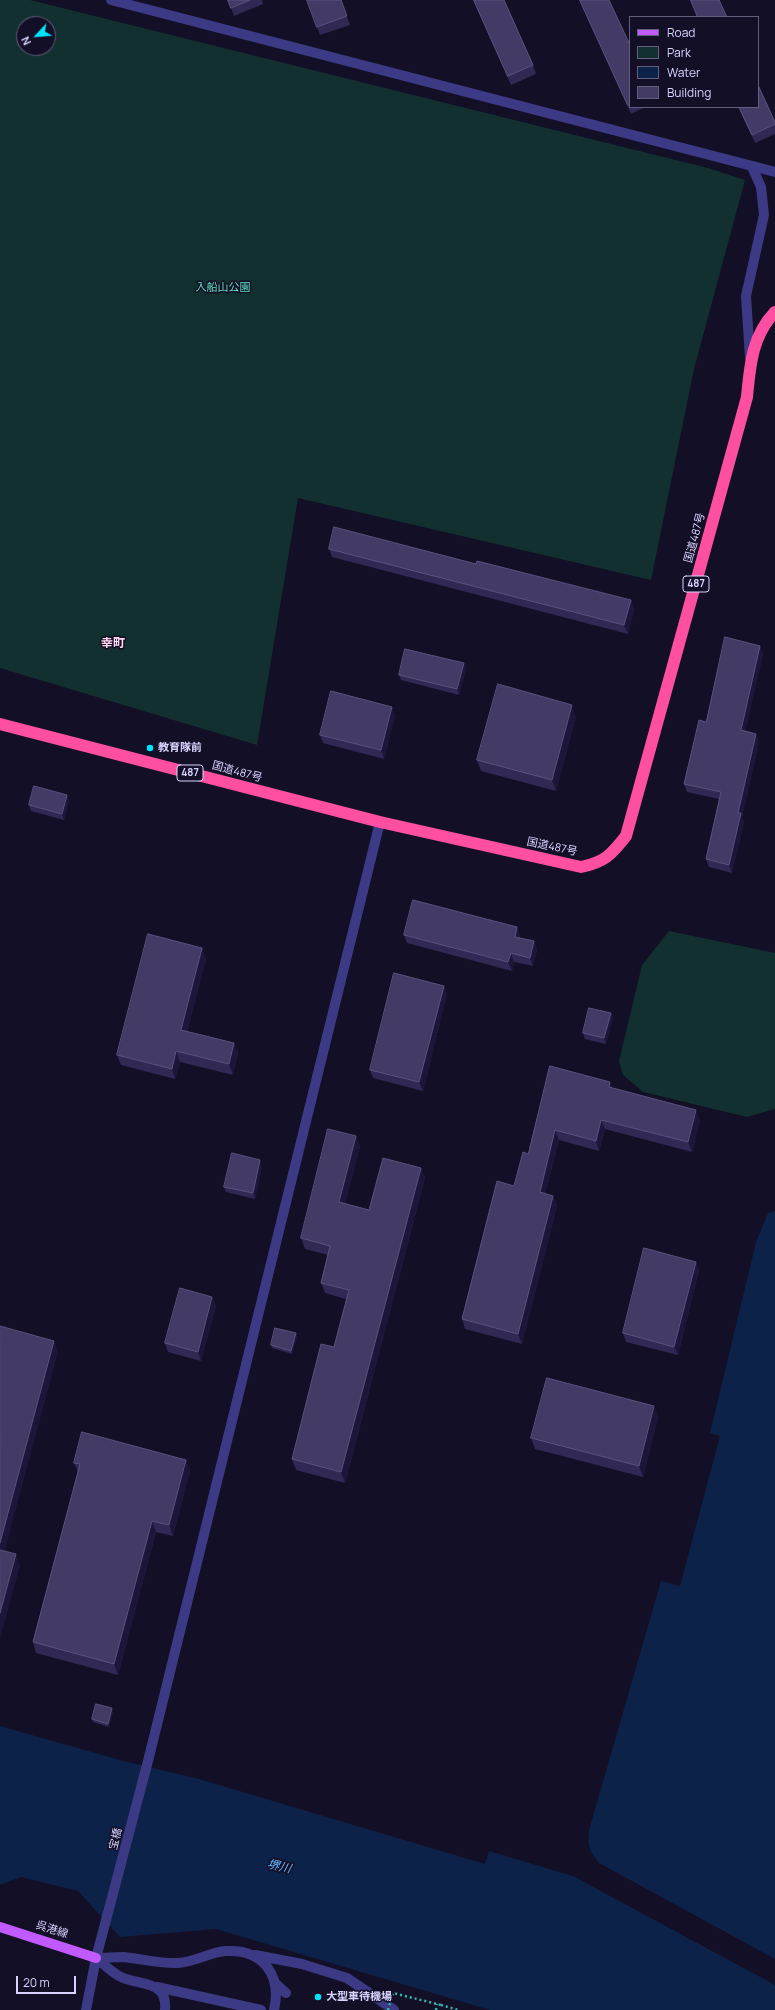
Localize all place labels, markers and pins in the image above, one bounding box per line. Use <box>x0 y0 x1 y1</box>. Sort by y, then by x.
place label: 教育隊前 <box>158 741 202 755</box>
marker: 教育隊前 <box>145 743 155 753</box>
place label: 大型車待機場 <box>326 1990 392 2004</box>
marker: 大型車待機場 <box>313 1992 323 2002</box>

